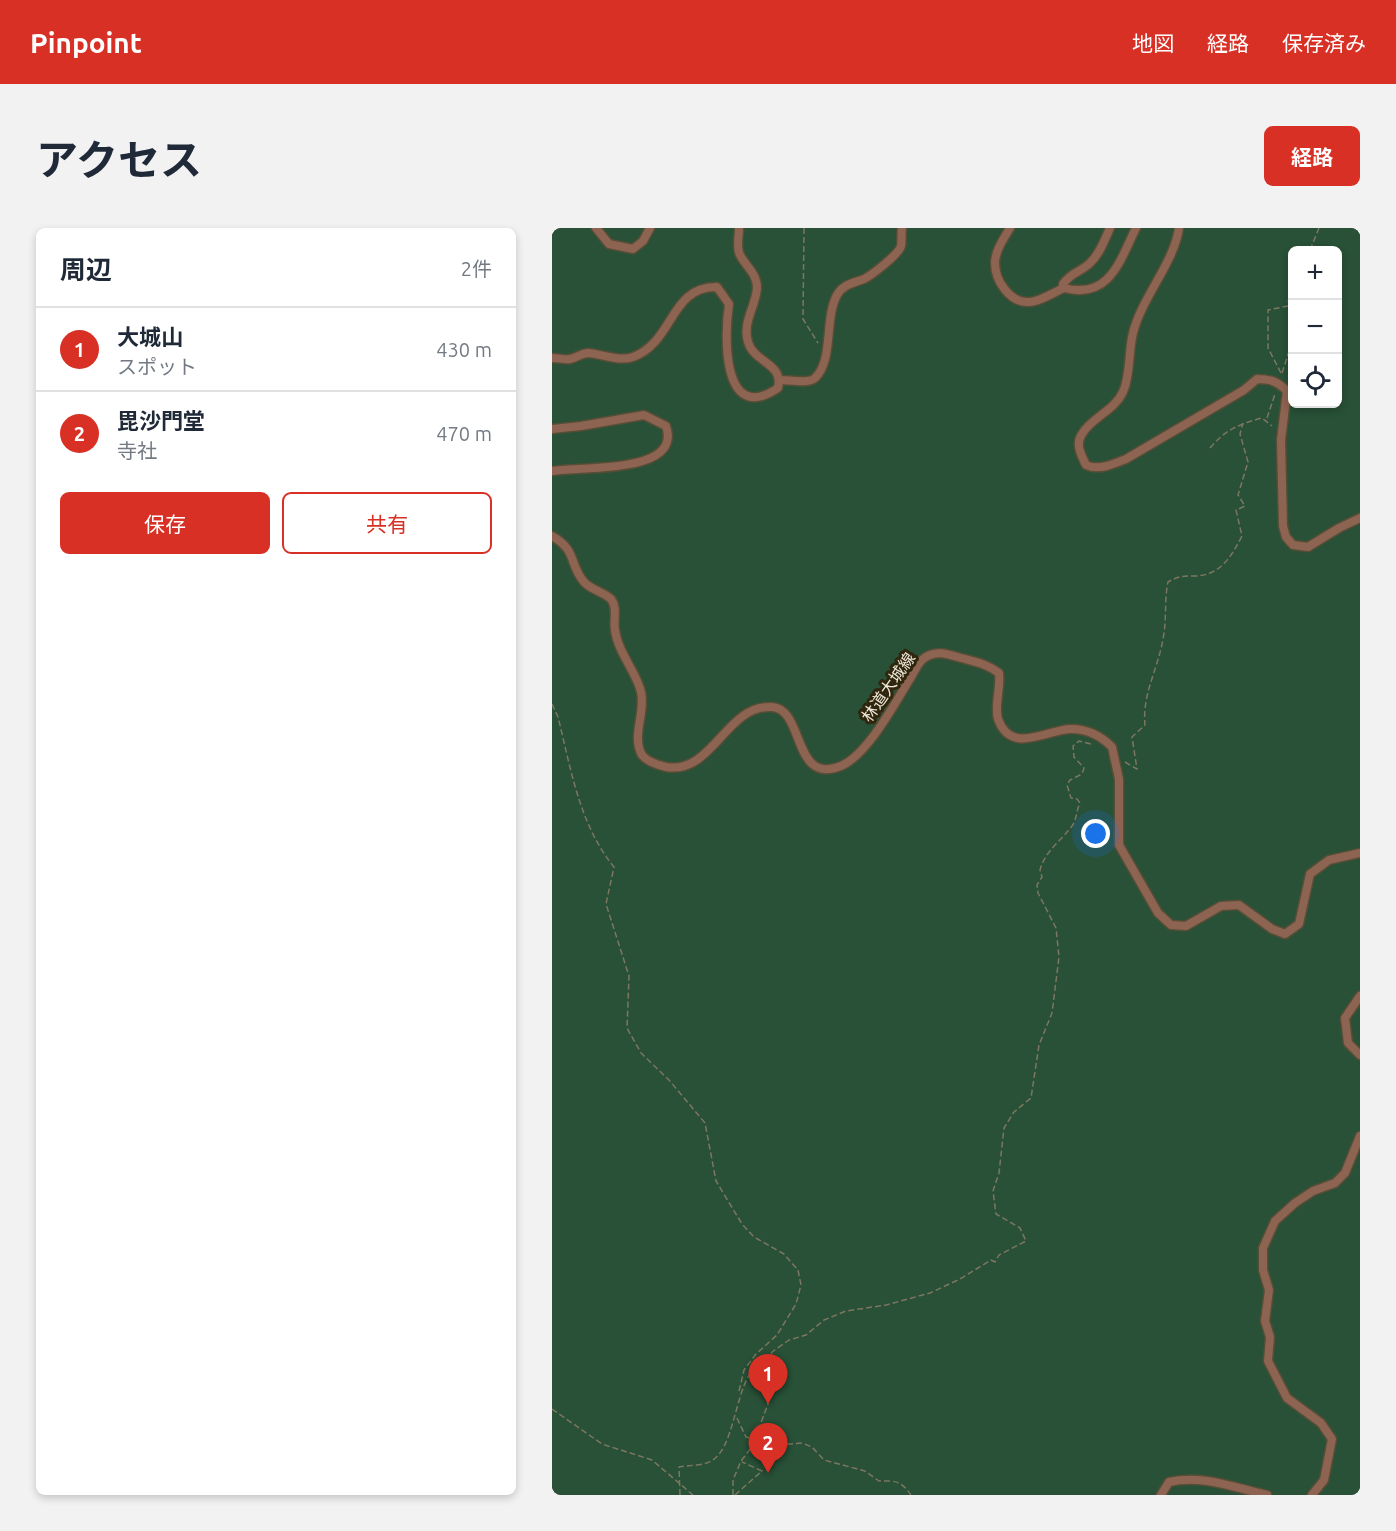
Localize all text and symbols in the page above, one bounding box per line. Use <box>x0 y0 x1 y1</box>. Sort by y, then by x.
text: Pinpoint <box>30 27 142 58</box>
text: 地図 <box>1132 31 1174 55</box>
text: 経路 <box>1207 31 1249 55</box>
text: 保存済み <box>1282 31 1366 55</box>
button: 経路 <box>1264 126 1360 186</box>
text: アクセス <box>36 136 202 183</box>
map controls <box>1288 246 1342 408</box>
button: + <box>1288 246 1342 300</box>
text: 周辺 <box>60 255 112 284</box>
text: 2件 <box>461 257 492 280</box>
button: − <box>1288 300 1342 354</box>
text: 大城山 <box>117 324 183 349</box>
text: 1 <box>74 338 85 361</box>
text: 430 m <box>436 338 492 361</box>
button: locate <box>1288 354 1342 408</box>
text: スポット <box>117 355 197 378</box>
text: 毘沙門堂 <box>117 408 205 433</box>
text: 2 <box>74 422 85 445</box>
text: 470 m <box>436 422 492 445</box>
text: 寺社 <box>117 439 157 462</box>
button: 保存 <box>60 492 270 554</box>
button: 共有 <box>282 492 492 554</box>
street label: 林道大城線 <box>858 649 918 725</box>
your location <box>1081 819 1110 848</box>
pin: 1 <box>748 1354 788 1404</box>
pin: 2 <box>748 1424 788 1473</box>

